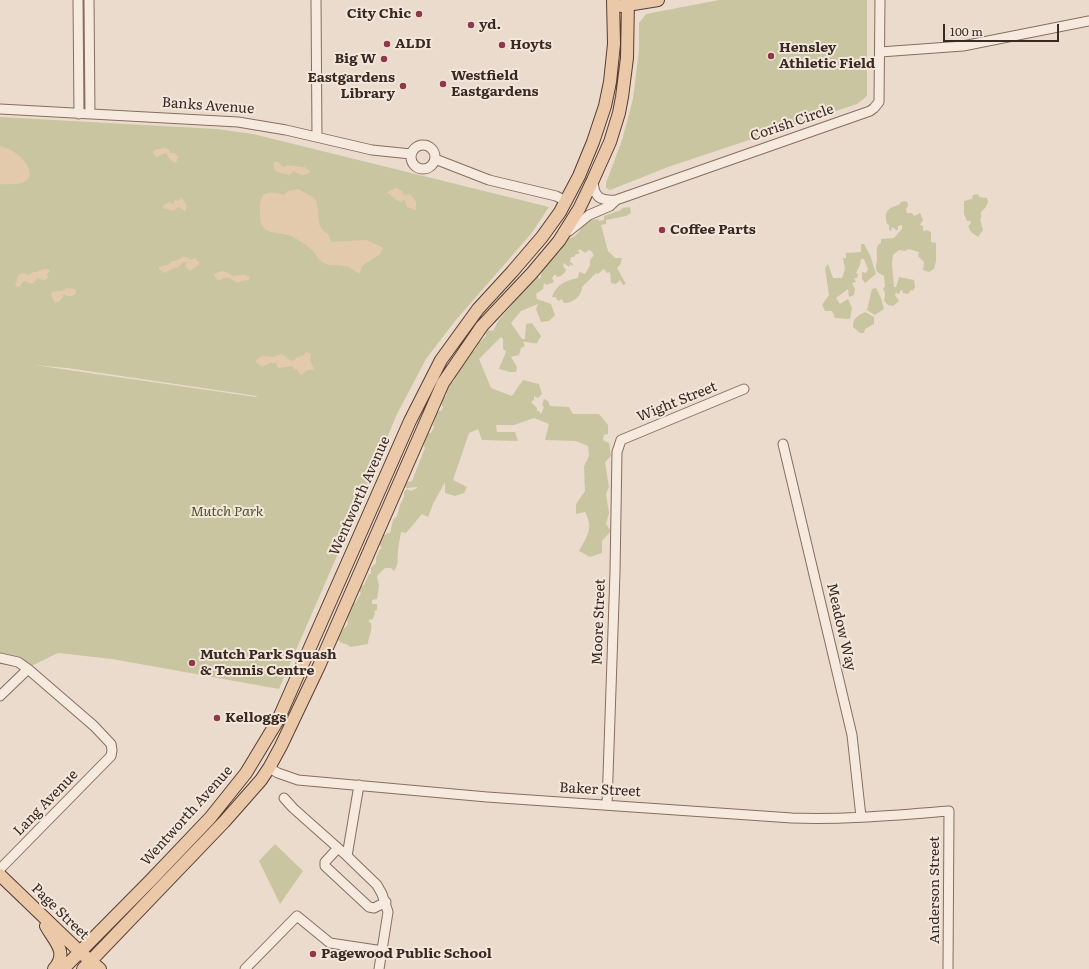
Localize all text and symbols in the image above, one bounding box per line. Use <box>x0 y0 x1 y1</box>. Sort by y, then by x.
place label: City Chic <box>347 6 411 22</box>
marker: City Chic <box>414 9 424 19</box>
scale bar <box>945 16 1061 42</box>
place label: yd. <box>479 17 501 33</box>
marker: yd. <box>466 20 476 30</box>
text: 100 m <box>950 22 983 40</box>
place label: ALDI <box>395 36 431 52</box>
place label: Hoyts <box>510 37 552 53</box>
marker: ALDI <box>382 39 392 49</box>
marker: Hoyts <box>497 40 507 50</box>
place label: Hensley Athletic Field <box>779 40 875 72</box>
place label: Big W <box>334 51 376 67</box>
marker: Hensley Athletic Field <box>766 51 776 61</box>
marker: Big W <box>379 54 389 64</box>
place label: Westfield Eastgardens <box>451 68 539 100</box>
place label: Eastgardens Library <box>307 70 395 102</box>
marker: Westfield Eastgardens <box>438 79 448 89</box>
marker: Eastgardens Library <box>398 81 408 91</box>
street label: Banks Avenue <box>161 94 255 118</box>
street label: Corish Circle <box>748 101 836 145</box>
place label: Coffee Parts <box>670 222 756 238</box>
marker: Coffee Parts <box>657 225 667 235</box>
street label: Wight Street <box>635 378 719 426</box>
street label: Wentworth Avenue <box>326 434 394 558</box>
park label: Mutch Park <box>190 504 264 520</box>
street label: Moore Street <box>589 578 609 666</box>
street label: Meadow Way <box>823 581 859 673</box>
place label: Mutch Park Squash & Tennis Centre <box>200 647 337 680</box>
marker: Mutch Park Squash & Tennis Centre <box>187 658 197 668</box>
place label: Kelloggs <box>225 710 286 726</box>
marker: Kelloggs <box>212 713 222 723</box>
street label: Wentworth Avenue <box>138 763 236 869</box>
street label: Lang Avenue <box>10 766 82 840</box>
street label: Baker Street <box>559 779 641 801</box>
street label: Anderson Street <box>927 836 943 944</box>
street label: Page Street <box>28 880 92 944</box>
place label: Pagewood Public School <box>321 946 492 962</box>
marker: Pagewood Public School <box>308 949 318 959</box>

